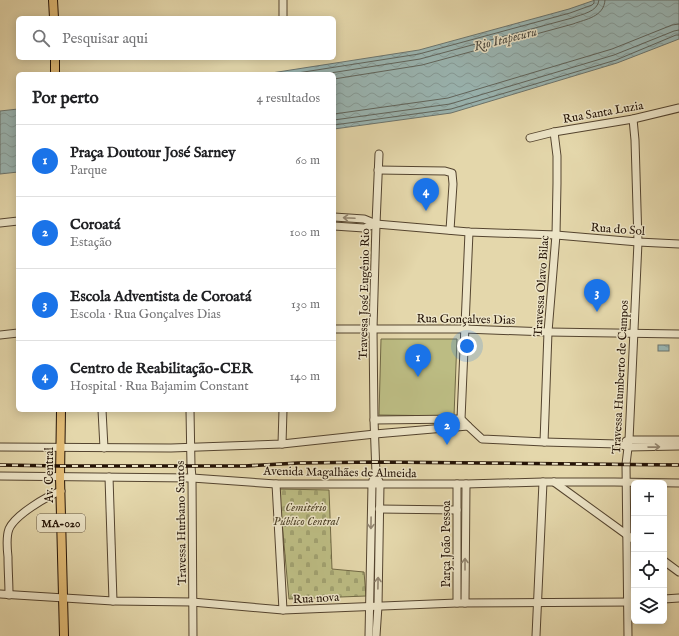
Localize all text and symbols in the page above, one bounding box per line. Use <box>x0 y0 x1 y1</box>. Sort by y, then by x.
search box <box>16 16 336 60</box>
water label: Rio Itapecuru <box>472 23 539 55</box>
icon: search <box>30 27 52 49</box>
text: Pesquisar aqui <box>62 29 148 48</box>
text: Por perto <box>32 88 99 109</box>
text: 4 resultados <box>257 90 320 107</box>
street label: Rua Santa Luzia <box>562 98 645 127</box>
text: Praça Doutour José Sarney <box>70 143 236 162</box>
text: 1 <box>43 152 47 169</box>
text: 60 m <box>295 152 320 169</box>
text: Parque <box>70 162 107 179</box>
pin: 4 <box>413 178 439 211</box>
text: Coroatá <box>70 215 120 234</box>
one-way arrow <box>343 215 356 222</box>
street label: Rua do Sol <box>590 220 646 239</box>
text: 2 <box>42 224 48 241</box>
text: 100 m <box>290 224 320 241</box>
street label: Travessa José Eugênio Rio <box>356 228 374 360</box>
text: Estação <box>70 234 112 251</box>
street label: Travessa Olavo Bilac <box>530 235 553 337</box>
pin: 3 <box>584 279 610 312</box>
text: Escola Adventista de Coroatá <box>70 287 251 306</box>
text: 3 <box>43 296 47 313</box>
text: 130 m <box>291 296 320 313</box>
street label: Travessa Humberto de Campos <box>609 300 633 454</box>
text: Escola · Rua Gonçalves Dias <box>70 306 221 323</box>
street label: Rua Gonçalves Dias <box>416 311 516 328</box>
your location <box>457 336 477 356</box>
pin: 1 <box>405 344 431 377</box>
text: Centro de Reabilitação-CER <box>70 359 253 378</box>
text: 4 <box>42 368 48 385</box>
text: 140 m <box>290 368 320 385</box>
text: Hospital · Rua Bajamim Constant <box>70 378 249 395</box>
pin: 2 <box>434 412 460 445</box>
one-way arrow <box>647 443 660 450</box>
street label: Av. Central <box>42 447 57 504</box>
street label: Travessa Hurbano Santos <box>173 461 190 585</box>
street label: Avenida Magalhães de Almeida <box>262 464 417 481</box>
map controls <box>631 480 667 624</box>
button: + <box>631 480 667 516</box>
park label: Cemitério Público Central <box>273 500 340 529</box>
street label: Parça João Pessoa <box>439 500 455 588</box>
road number: MA-020 <box>37 514 85 532</box>
one-way arrow <box>368 516 375 529</box>
button: − <box>631 516 667 552</box>
button: locate <box>631 552 667 588</box>
one-way arrow <box>461 558 469 571</box>
one-way arrow <box>374 577 382 590</box>
button: layers <box>631 588 667 624</box>
street label: Rua nova <box>293 590 340 607</box>

